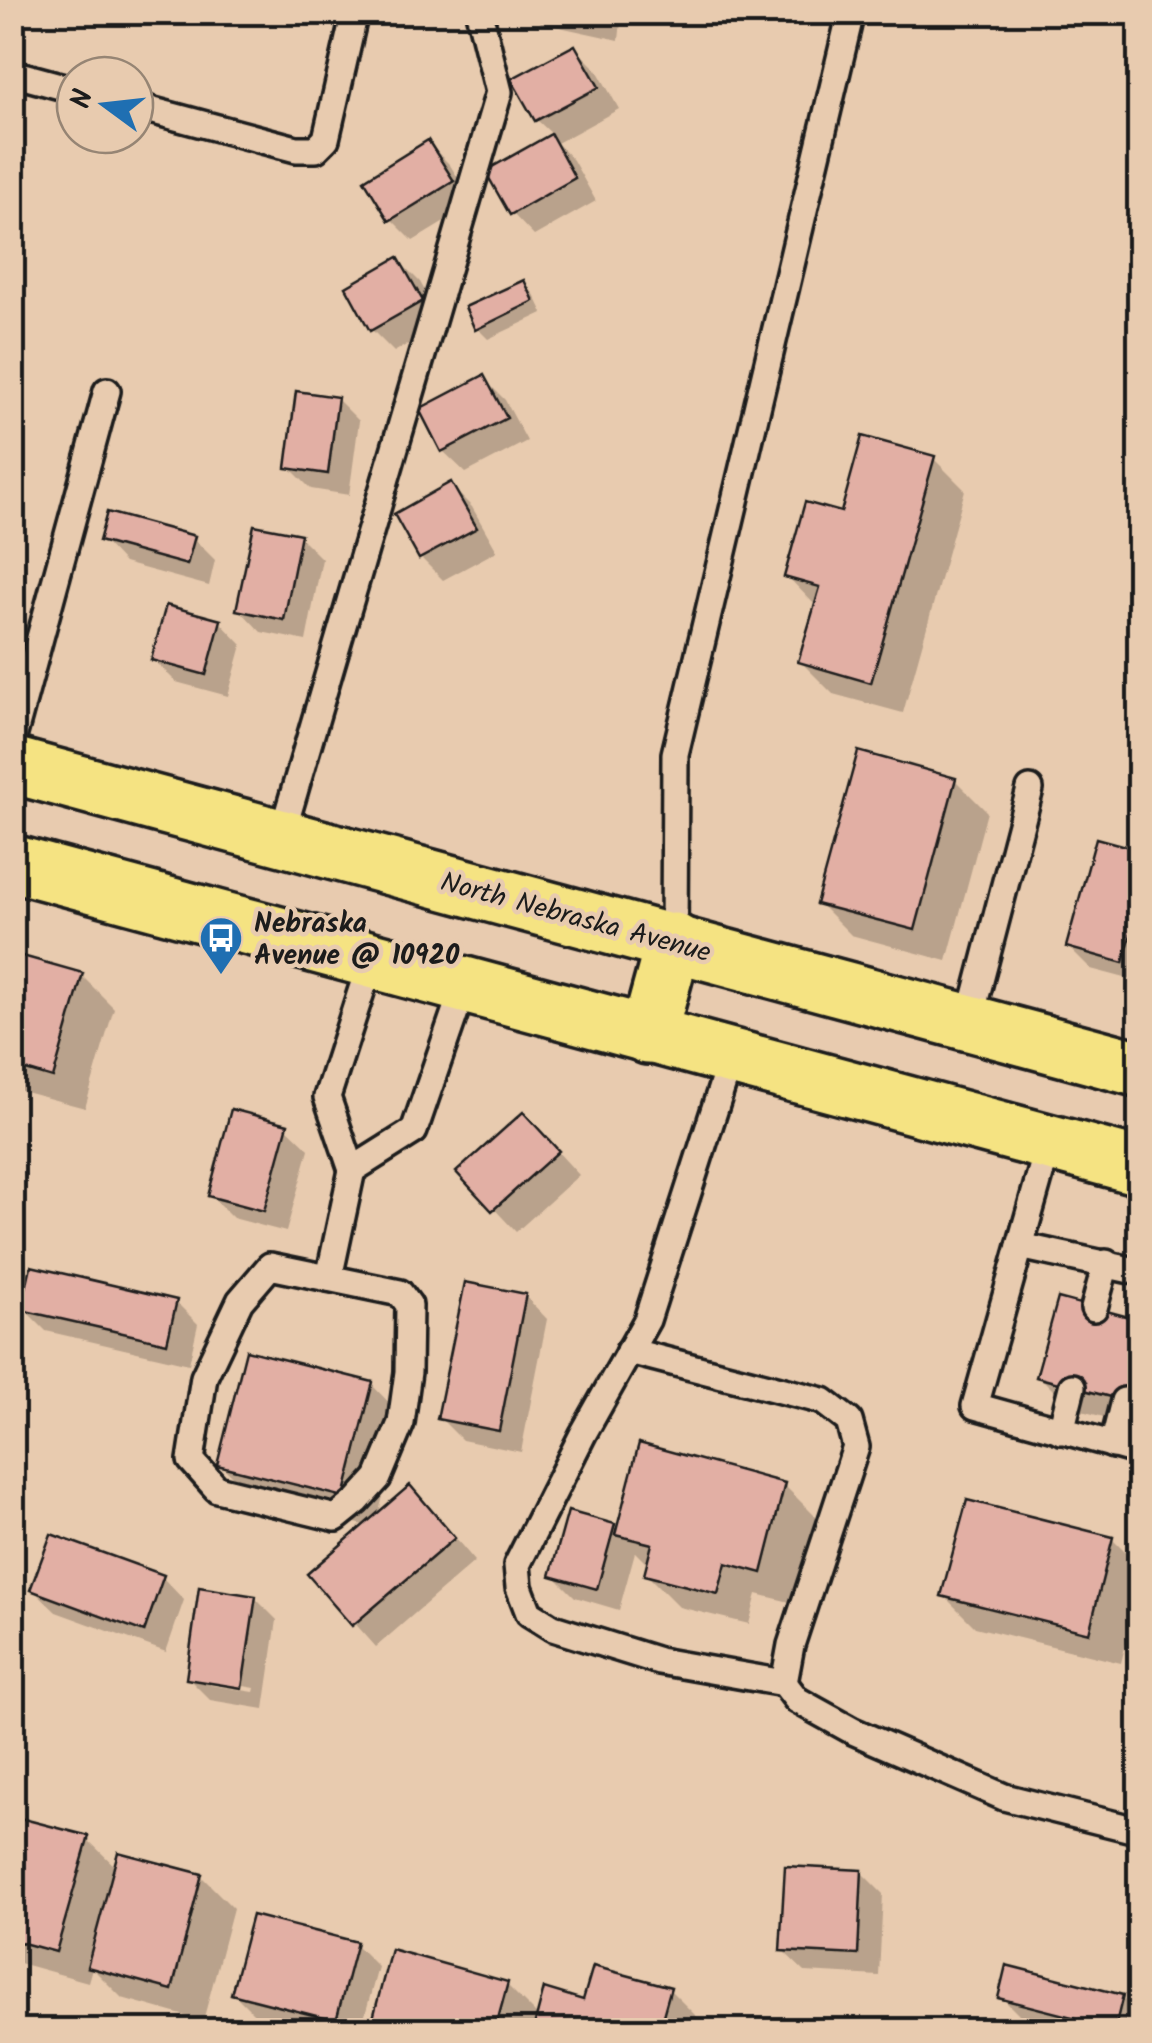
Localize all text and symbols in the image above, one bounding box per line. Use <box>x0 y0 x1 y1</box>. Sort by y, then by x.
north arrow <box>55 55 155 155</box>
text: N <box>59 85 107 114</box>
street label: North Nebraska Avenue <box>435 861 716 976</box>
place label: Nebraska Avenue @ 10920 <box>254 902 460 979</box>
bus stop icon: Nebraska Avenue @ 10920 <box>198 915 244 976</box>

